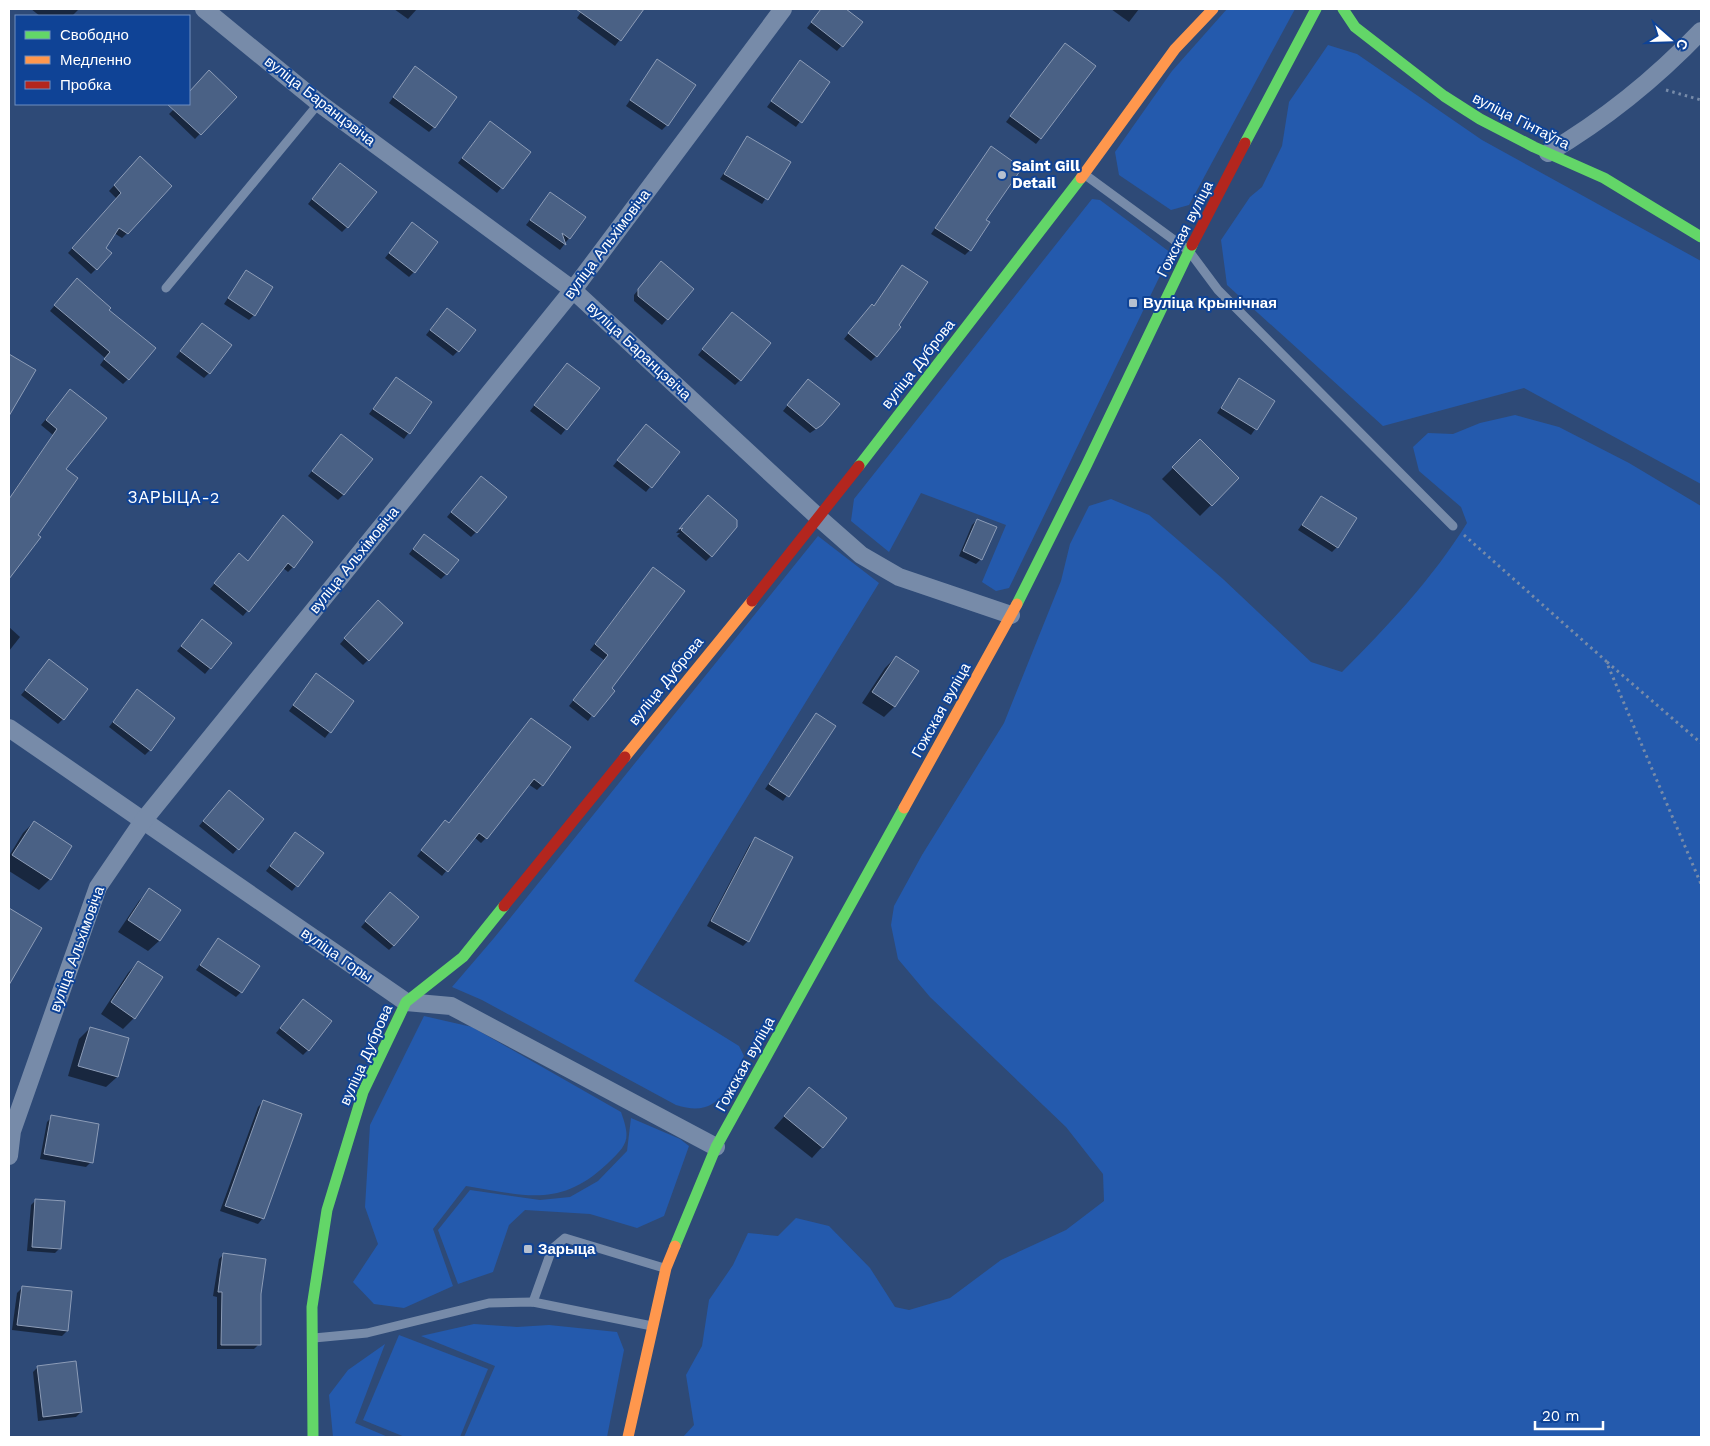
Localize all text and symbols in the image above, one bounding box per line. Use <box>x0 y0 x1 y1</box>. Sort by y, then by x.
legend <box>15 15 190 105</box>
north arrow <box>1645 15 1695 65</box>
text: Свободно <box>60 26 129 44</box>
text: С <box>1673 37 1691 52</box>
text: Медленно <box>60 51 131 69</box>
street label: вуліца Баранцэвіча <box>261 52 380 150</box>
text: Пробка <box>60 76 112 94</box>
street label: вуліца Гінтаўта <box>1470 89 1573 153</box>
place label: Saint Gill Detail <box>1012 157 1080 192</box>
marker: Saint Gill Detail <box>996 169 1008 181</box>
street label: Гожская вуліца <box>1153 177 1217 280</box>
street label: вуліца Альхімовіча <box>560 185 654 302</box>
place label: Вуліца Крынічная <box>1143 294 1277 312</box>
marker: Вуліца Крынічная <box>1127 297 1139 309</box>
street label: вуліца Баранцэвіча <box>583 298 695 404</box>
street label: вуліца Дуброва <box>877 315 959 412</box>
district label: ЗАРЫЦА-2 <box>128 488 220 507</box>
street label: вуліца Альхімовіча <box>305 502 403 617</box>
street label: вуліца Дуброва <box>625 633 708 729</box>
street label: Гожская вуліца <box>908 659 975 760</box>
street label: вуліца Альхімовіча <box>46 883 108 1014</box>
street label: вуліца Горы <box>298 924 376 986</box>
street label: вуліца Дуброва <box>336 1001 397 1108</box>
street label: Гожская вуліца <box>712 1013 779 1114</box>
place label: Зарыца <box>538 1240 596 1258</box>
marker: Зарыца <box>522 1243 534 1255</box>
scale bar <box>1535 1398 1602 1430</box>
text: 20 m <box>1542 1407 1580 1425</box>

